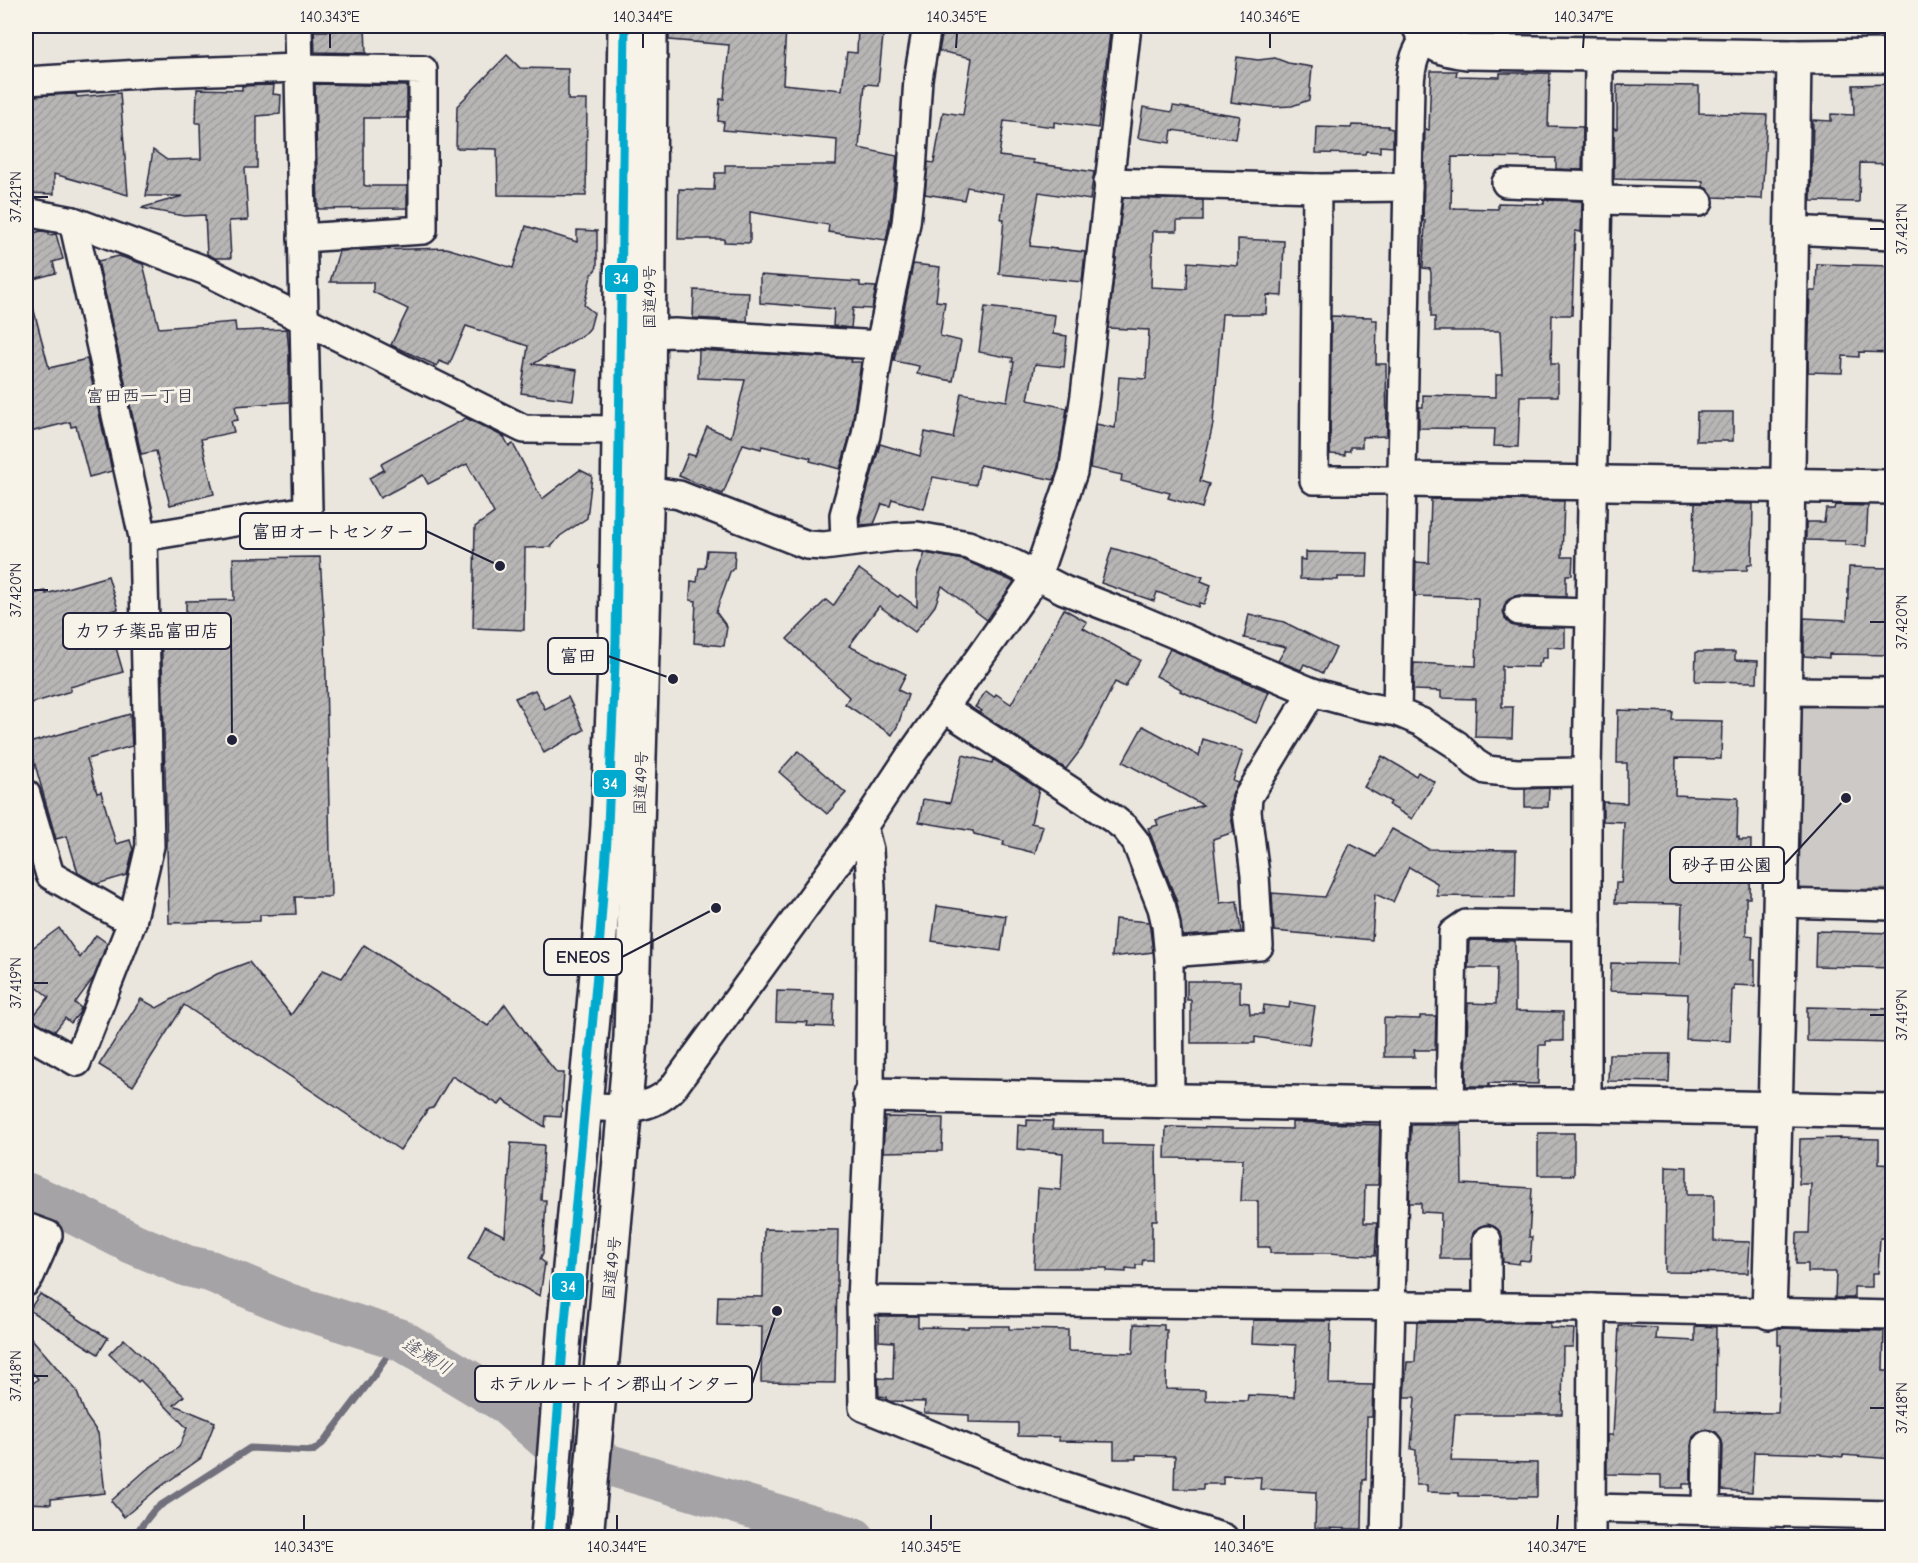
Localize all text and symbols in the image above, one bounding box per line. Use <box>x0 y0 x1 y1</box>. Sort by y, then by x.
text: 140.343°E <box>300 8 360 26</box>
text: 140.344°E <box>613 8 673 26</box>
text: 140.345°E <box>927 8 987 26</box>
text: 140.346°E <box>1240 8 1300 26</box>
text: 140.347°E <box>1554 8 1614 26</box>
text: 37.421°N <box>7 171 25 223</box>
text: 37.421°N <box>1893 203 1911 255</box>
line badge: 34 <box>604 264 639 293</box>
street label: 国道49号 <box>641 265 659 329</box>
text: 34 <box>613 270 629 288</box>
district label: 富田西一丁目 <box>86 386 194 407</box>
callout: 富田オートセンター <box>240 513 426 549</box>
text: 富田オートセンター <box>252 522 414 543</box>
text: 37.420°N <box>7 563 25 617</box>
text: 37.420°N <box>1893 595 1911 649</box>
callout: カワチ薬品富田店 <box>63 613 231 649</box>
text: カワチ薬品富田店 <box>75 621 219 642</box>
callout: 富田 <box>548 638 608 674</box>
text: 富田 <box>560 646 596 667</box>
street label: 国道49号 <box>631 751 651 815</box>
line badge: 34 <box>593 769 627 798</box>
text: 34 <box>602 775 618 793</box>
callout: 砂子田公園 <box>1670 847 1784 883</box>
text: 砂子田公園 <box>1682 855 1772 876</box>
callout: ENEOS <box>544 939 622 975</box>
text: ENEOS <box>556 947 610 968</box>
text: 37.419°N <box>7 957 25 1009</box>
text: 37.419°N <box>1893 989 1911 1041</box>
street label: 国道49号 <box>600 1235 624 1301</box>
line badge: 34 <box>551 1272 585 1301</box>
text: 34 <box>560 1278 576 1296</box>
water label: 逢瀬川 <box>398 1334 455 1379</box>
text: 37.418°N <box>7 1350 25 1402</box>
callout: ホテルルートイン郡山インター <box>475 1366 752 1402</box>
text: ホテルルートイン郡山インター <box>488 1374 740 1395</box>
text: 37.418°N <box>1893 1382 1911 1434</box>
text: 140.343°E <box>274 1538 334 1556</box>
text: 140.344°E <box>587 1538 647 1556</box>
text: 140.345°E <box>901 1538 961 1556</box>
text: 140.346°E <box>1214 1538 1274 1556</box>
text: 140.347°E <box>1527 1538 1587 1556</box>

